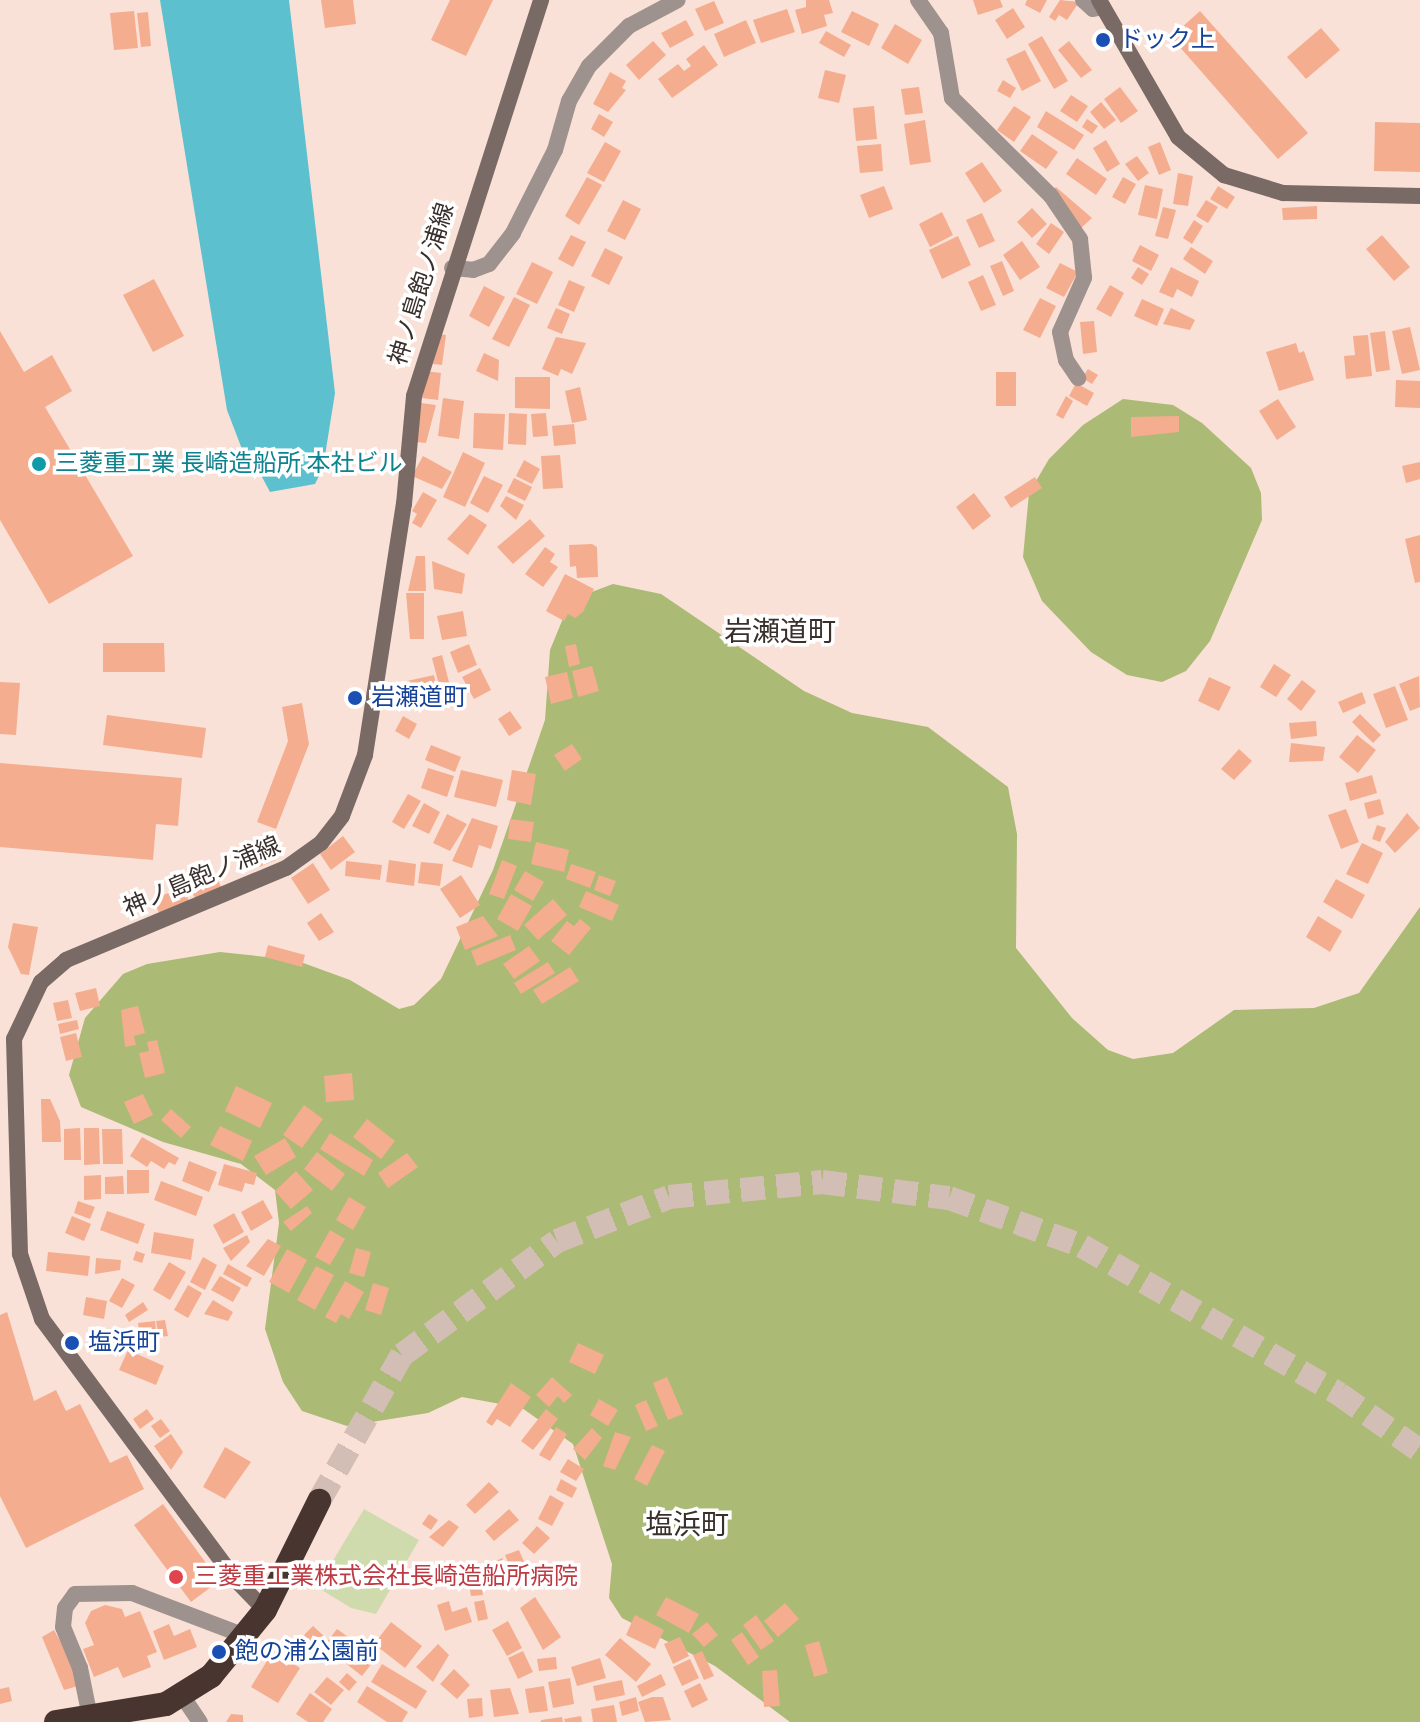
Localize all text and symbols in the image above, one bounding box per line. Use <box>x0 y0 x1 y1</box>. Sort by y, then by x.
place label: ドック上 <box>1119 26 1215 54</box>
marker: ドック上 <box>1094 31 1112 49</box>
street label: 神ノ島飽ノ浦線 <box>384 199 460 369</box>
place label: 三菱重工業 長崎造船所 本社ビル <box>55 450 402 478</box>
marker: 三菱重工業 長崎造船所 本社ビル <box>30 455 48 473</box>
district label: 岩瀬道町 <box>724 615 836 649</box>
place label: 岩瀬道町 <box>371 684 467 712</box>
marker: 岩瀬道町 <box>346 689 364 707</box>
street label: 神ノ島飽ノ浦線 <box>119 831 285 923</box>
place label: 塩浜町 <box>88 1329 160 1357</box>
marker: 塩浜町 <box>63 1334 81 1352</box>
district label: 塩浜町 <box>645 1508 729 1542</box>
place label: 三菱重工業株式会社長崎造船所病院 <box>194 1563 578 1591</box>
marker: 三菱重工業株式会社長崎造船所病院 <box>165 1566 187 1588</box>
place label: 飽の浦公園前 <box>235 1638 379 1666</box>
marker: 飽の浦公園前 <box>210 1643 228 1661</box>

